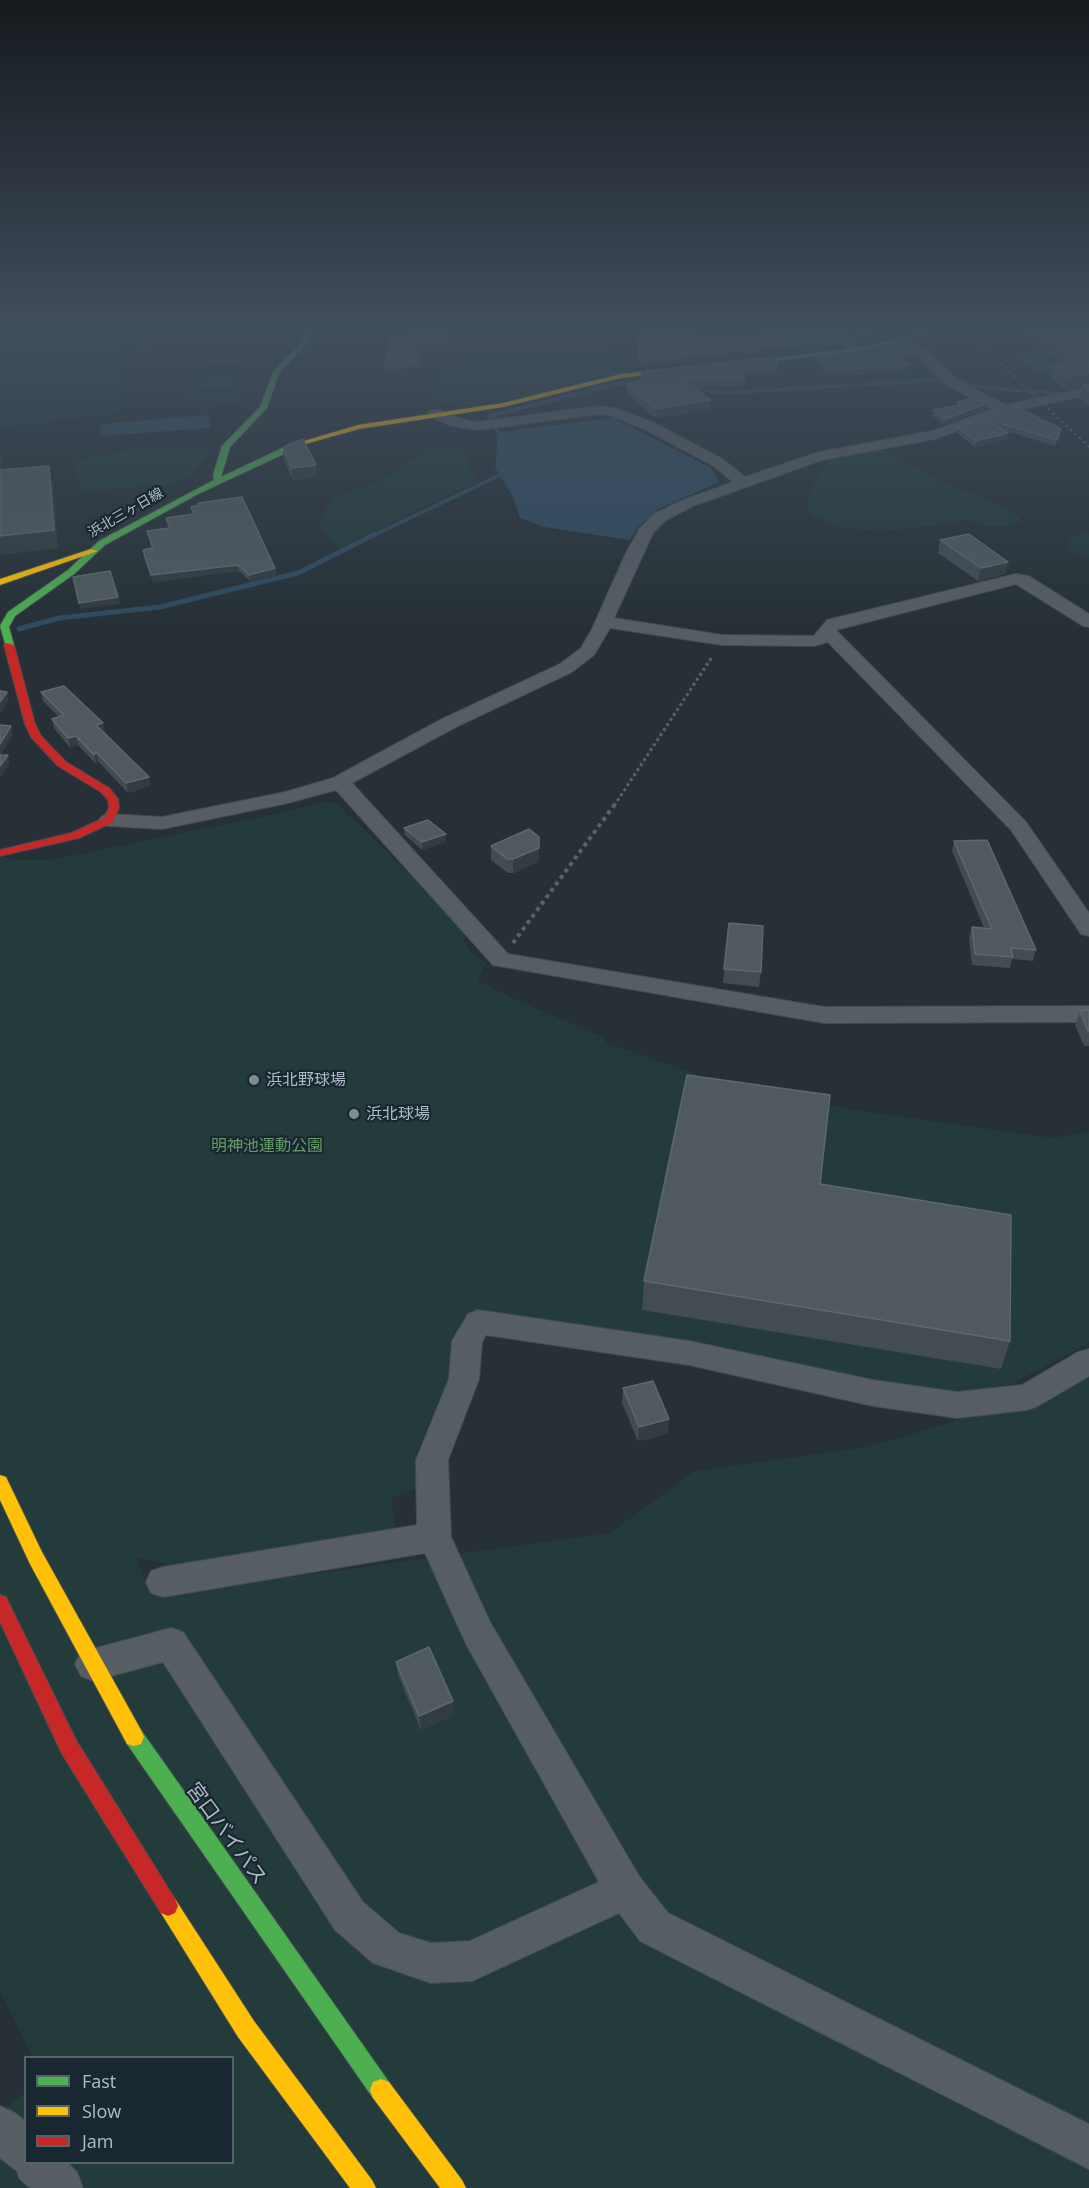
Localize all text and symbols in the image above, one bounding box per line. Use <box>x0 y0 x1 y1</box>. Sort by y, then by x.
street label: 浜北三ヶ日線 <box>85 485 167 541</box>
place label: 浜北野球場 <box>266 1070 346 1090</box>
marker: 浜北野球場 <box>247 1073 261 1087</box>
place label: 浜北球場 <box>366 1104 430 1124</box>
marker: 浜北球場 <box>347 1107 361 1121</box>
park label: 明神池運動公園 <box>211 1136 323 1156</box>
street label: 宮口バイパス <box>181 1778 271 1890</box>
legend <box>24 2056 234 2164</box>
text: Fast <box>82 2069 116 2093</box>
text: Slow <box>82 2099 121 2123</box>
text: Jam <box>82 2129 114 2153</box>

